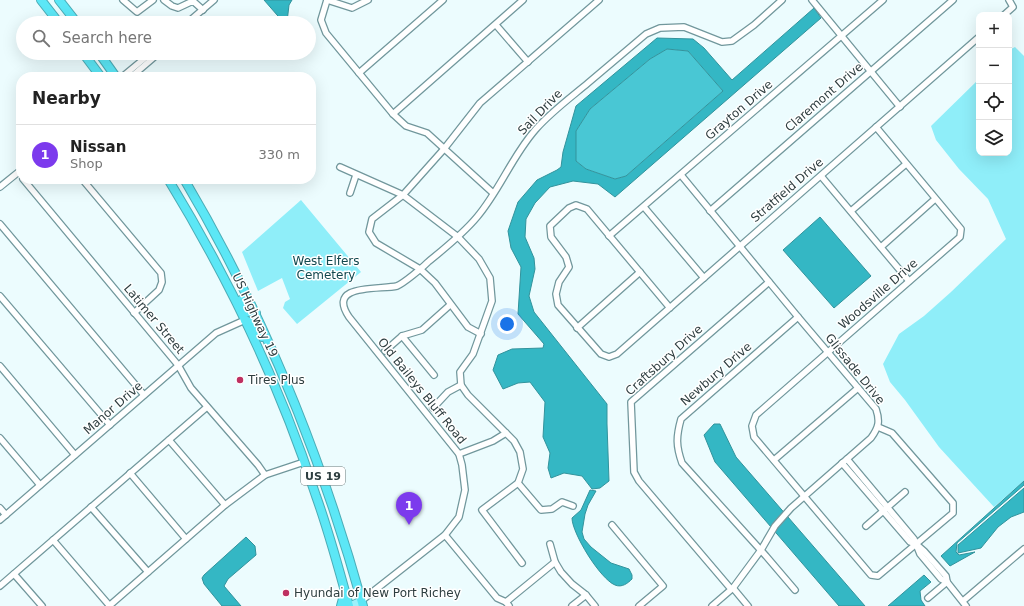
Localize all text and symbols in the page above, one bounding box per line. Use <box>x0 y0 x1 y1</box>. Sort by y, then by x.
map controls <box>976 12 1012 156</box>
button: + <box>976 12 1012 48</box>
search box <box>16 16 316 60</box>
icon: search <box>30 27 52 49</box>
text: Search here <box>62 29 152 47</box>
button: − <box>976 48 1012 84</box>
street label: Claremont Drive <box>782 59 866 135</box>
street label: Grayton Drive <box>703 77 775 143</box>
button: locate <box>976 84 1012 120</box>
street label: Sail Drive <box>515 86 565 138</box>
text: Nearby <box>32 88 101 108</box>
button: layers <box>976 120 1012 156</box>
text: Nissan <box>70 138 126 156</box>
text: 1 <box>40 147 50 162</box>
text: 330 m <box>258 147 300 162</box>
street label: Stratfield Drive <box>748 155 826 225</box>
text: Shop <box>70 156 103 171</box>
park label: West Elfers Cemetery <box>292 254 360 282</box>
street label: Woodsville Drive <box>836 256 920 332</box>
street label: US Highway 19 <box>229 271 281 359</box>
street label: Latimer Street <box>121 281 187 357</box>
your location <box>497 314 517 334</box>
street label: Craftsbury Drive <box>623 322 705 398</box>
street label: Glissade Drive <box>822 331 888 407</box>
street label: Old Baileys Bluff Road <box>375 335 469 447</box>
street label: Newbury Drive <box>678 339 754 409</box>
place label: Tires Plus <box>247 373 305 387</box>
marker: Tires Plus <box>235 375 245 385</box>
street label: Manor Drive <box>81 379 145 437</box>
road number: US 19 <box>301 467 345 485</box>
pin: 1 <box>396 492 422 525</box>
place label: Hyundai of New Port Richey <box>294 586 461 600</box>
marker: Hyundai of New Port Richey <box>281 588 291 598</box>

